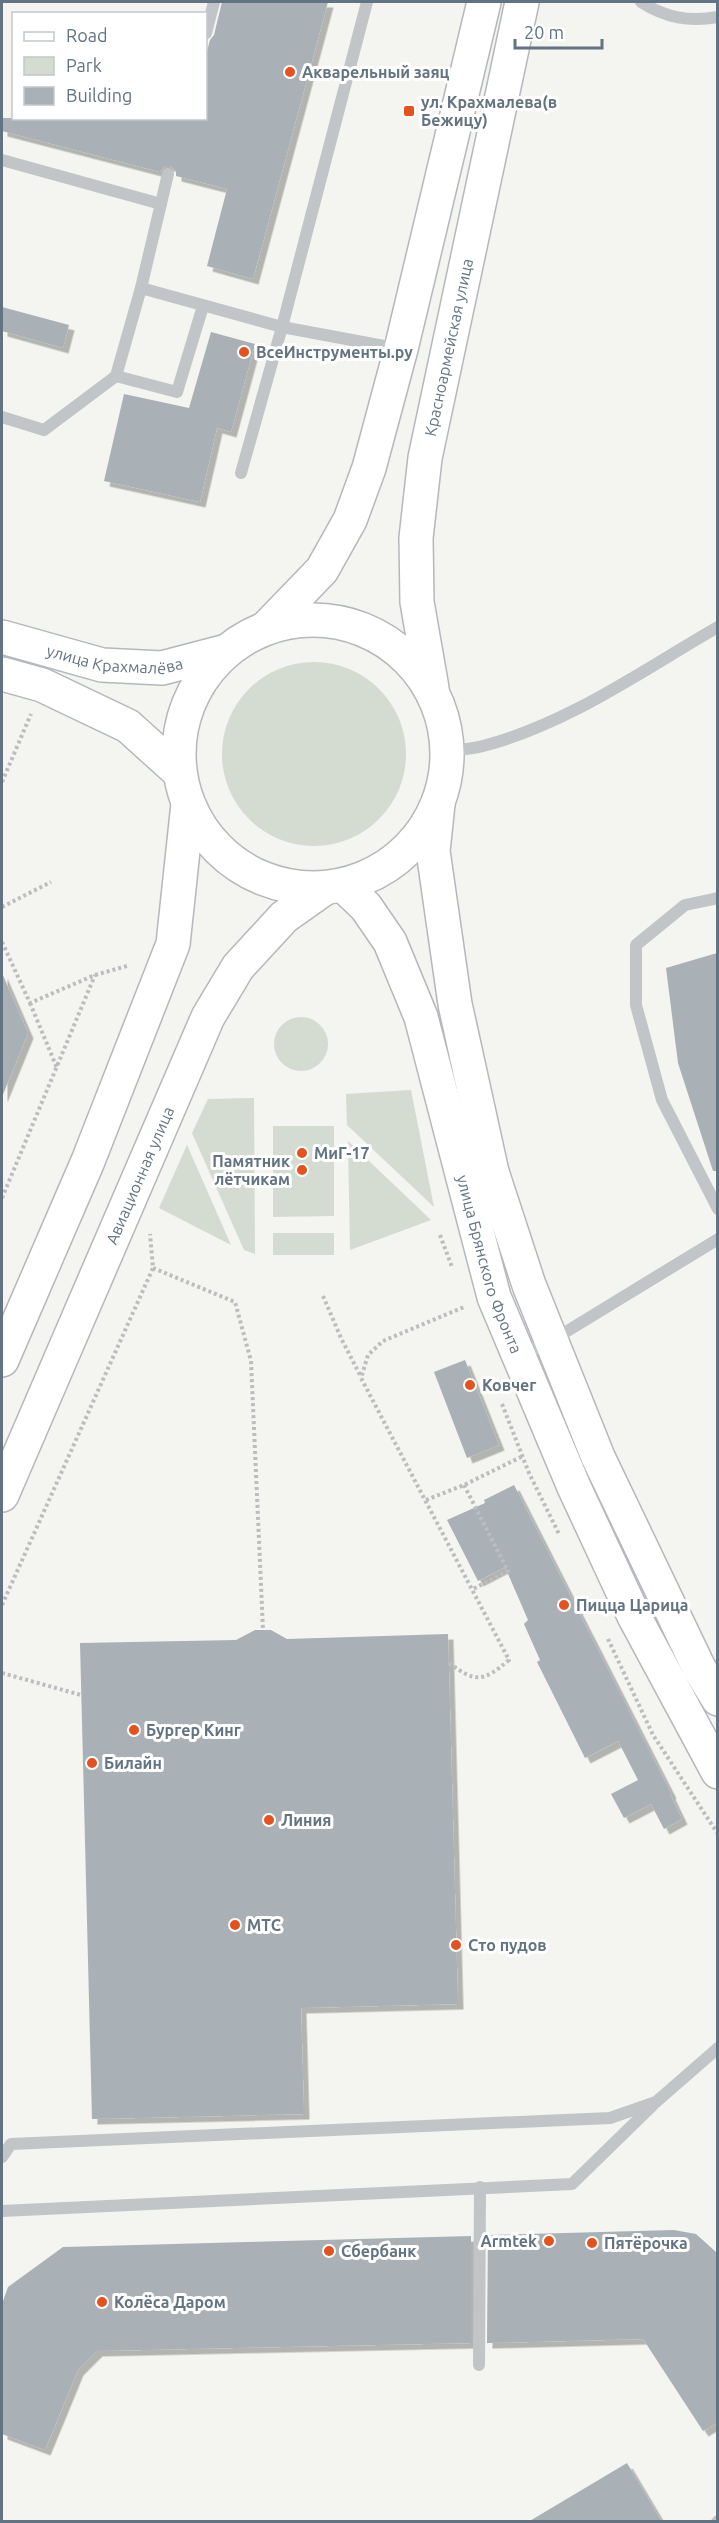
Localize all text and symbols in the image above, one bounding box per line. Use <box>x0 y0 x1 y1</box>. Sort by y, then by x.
legend <box>12 12 207 120</box>
scale bar <box>515 12 602 50</box>
text: 20 m <box>524 22 564 42</box>
text: Road <box>66 25 108 45</box>
text: Park <box>66 55 102 75</box>
place label: Акварельный заяц <box>302 63 450 81</box>
marker: Акварельный заяц <box>283 65 297 79</box>
text: Building <box>66 85 132 105</box>
place label: ул. Крахмалева(в Бежицу) <box>421 93 557 130</box>
marker: ул. Крахмалева(в Бежицу) <box>402 104 416 118</box>
street label: Красноармейская улица <box>421 257 476 438</box>
place label: ВсеИнструменты.ру <box>256 343 413 361</box>
marker: ВсеИнструменты.ру <box>237 345 251 359</box>
street label: улица Крахмалёва <box>45 641 185 677</box>
street label: Авиационная улица <box>102 1104 177 1247</box>
place label: МиГ-17 <box>314 1144 370 1162</box>
marker: МиГ-17 <box>295 1146 309 1160</box>
place label: Памятник лётчикам <box>212 1152 290 1188</box>
marker: Памятник лётчикам <box>295 1163 309 1177</box>
street label: улица Брянского Фронта <box>454 1173 526 1356</box>
place label: Ковчег <box>482 1376 536 1394</box>
marker: Ковчег <box>463 1378 477 1392</box>
place label: Пицца Царица <box>576 1596 689 1614</box>
marker: Пицца Царица <box>557 1598 571 1612</box>
place label: Бургер Кинг <box>146 1721 241 1739</box>
marker: Бургер Кинг <box>127 1723 141 1737</box>
place label: Билайн <box>104 1754 162 1772</box>
marker: Билайн <box>85 1756 99 1770</box>
place label: Линия <box>281 1811 331 1829</box>
marker: Линия <box>262 1813 276 1827</box>
place label: МТС <box>247 1916 281 1934</box>
marker: МТС <box>228 1918 242 1932</box>
place label: Сто пудов <box>468 1936 547 1954</box>
marker: Сто пудов <box>449 1938 463 1952</box>
place label: Armtek <box>481 2232 537 2250</box>
marker: Armtek <box>542 2234 556 2248</box>
place label: Пятёрочка <box>604 2234 688 2252</box>
marker: Пятёрочка <box>585 2236 599 2250</box>
place label: Сбербанк <box>341 2242 416 2260</box>
marker: Сбербанк <box>322 2244 336 2258</box>
place label: Колёса Даром <box>114 2293 226 2311</box>
marker: Колёса Даром <box>95 2295 109 2309</box>

